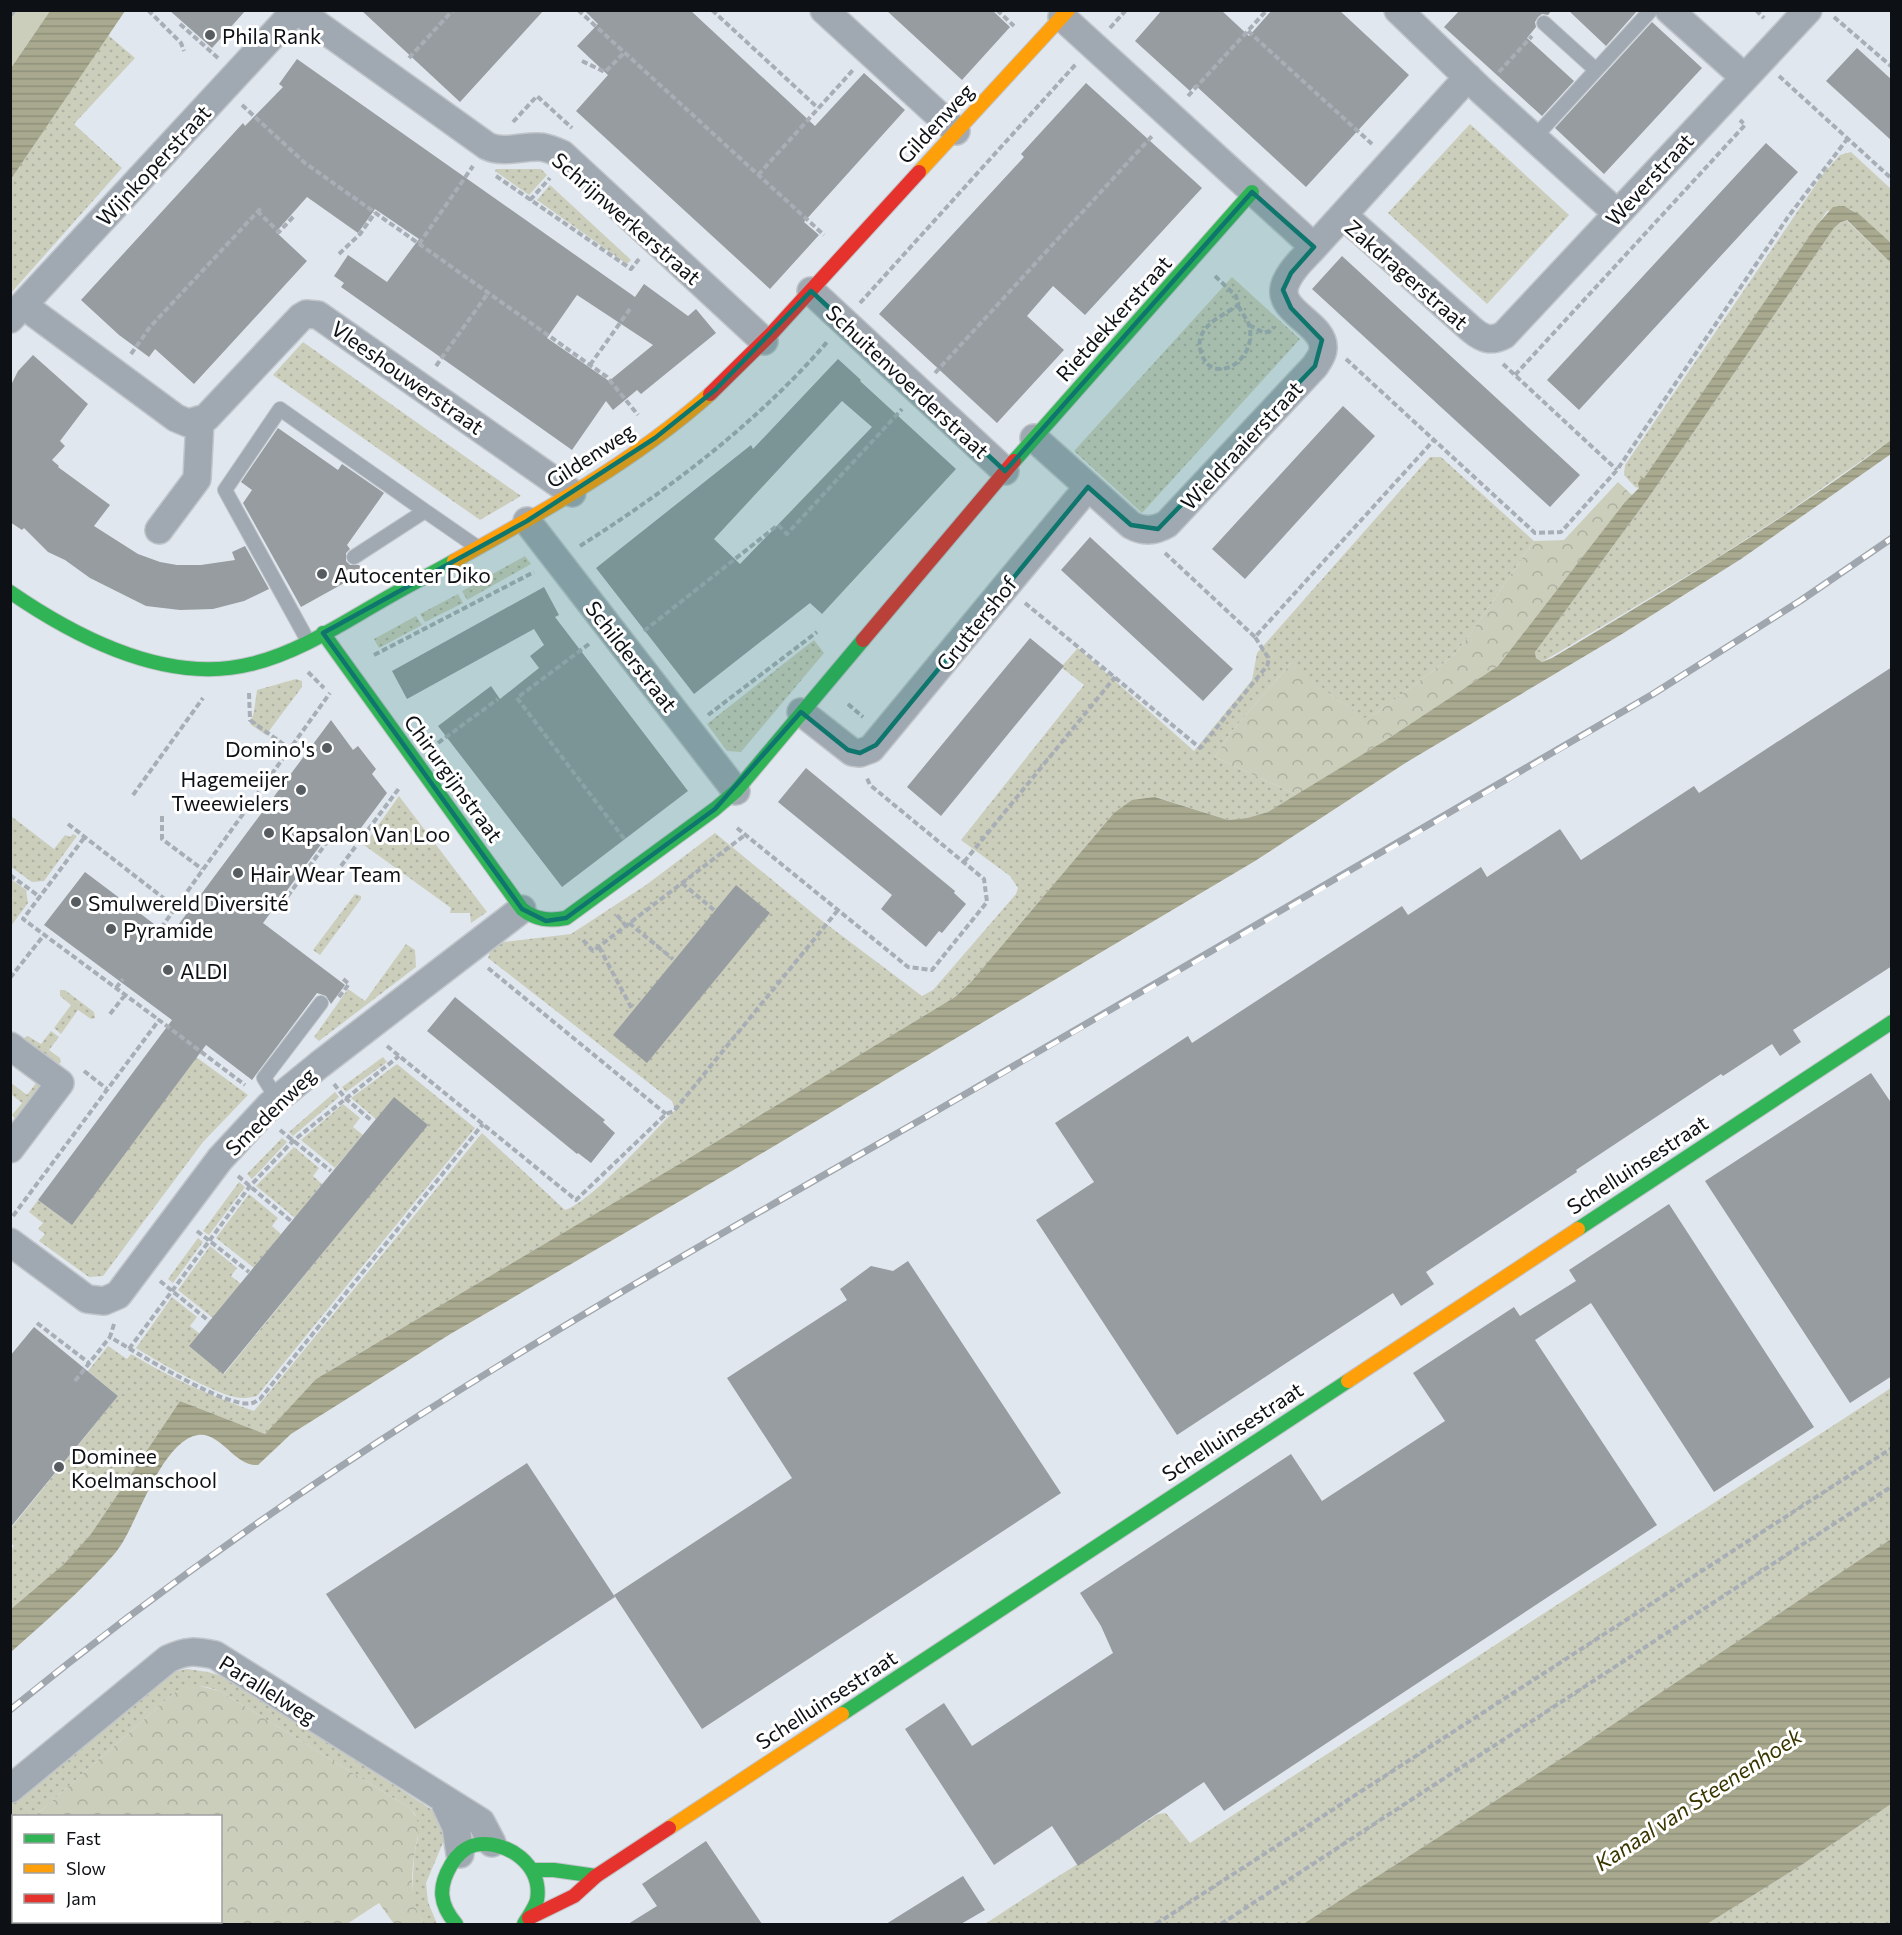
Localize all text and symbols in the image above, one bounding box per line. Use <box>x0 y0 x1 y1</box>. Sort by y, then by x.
place label: Phila Rank <box>222 23 321 48</box>
marker: Phila Rank <box>203 28 217 42</box>
street label: Gildenweg <box>892 78 978 168</box>
street label: Wijnkoperstraat <box>91 99 215 231</box>
street label: Weverstraat <box>1600 128 1698 230</box>
street label: Schrijnwerkerstraat <box>548 147 706 289</box>
street label: Zakdragerstraat <box>1341 214 1473 334</box>
street label: Rietdekkerstraat <box>1050 250 1176 386</box>
street label: Schuitenvoerderstraat <box>821 299 995 463</box>
street label: Vleeshouwerstraat <box>327 315 489 439</box>
street label: Wieldraaierstraat <box>1175 375 1307 515</box>
street label: Gildenweg <box>541 417 639 493</box>
place label: Autocenter Diko <box>334 562 491 587</box>
marker: Autocenter Diko <box>315 567 329 581</box>
street label: Gruttershof <box>930 570 1022 675</box>
street label: Schilderstraat <box>581 596 683 716</box>
street label: Chirurgijnstraat <box>399 709 509 847</box>
place label: Domino's <box>225 736 315 761</box>
marker: Domino's <box>320 741 334 755</box>
place label: Hagemeijer Tweewielers <box>171 766 289 815</box>
marker: Hagemeijer Tweewielers <box>294 783 308 797</box>
place label: Kapsalon Van Loo <box>281 821 450 846</box>
marker: Kapsalon Van Loo <box>262 826 276 840</box>
place label: Hair Wear Team <box>250 861 401 886</box>
marker: Hair Wear Team <box>231 866 245 880</box>
place label: Smulwereld Diversité <box>88 890 289 915</box>
marker: Smulwereld Diversité <box>69 895 83 909</box>
place label: Pyramide <box>123 917 213 942</box>
marker: Pyramide <box>104 922 118 936</box>
place label: ALDI <box>180 958 228 983</box>
marker: ALDI <box>161 963 175 977</box>
street label: Smedenweg <box>220 1062 320 1160</box>
street label: Schelluinsestraat <box>1562 1109 1712 1219</box>
street label: Schelluinsestraat <box>1157 1376 1307 1486</box>
place label: Dominee Koelmanschool <box>71 1443 217 1492</box>
marker: Dominee Koelmanschool <box>52 1460 66 1474</box>
street label: Schelluinsestraat <box>751 1644 901 1754</box>
street label: Parallelweg <box>215 1649 321 1729</box>
water label: Kanaal van Steenenhoek <box>1589 1721 1808 1876</box>
legend <box>12 1815 222 1923</box>
text: Fast <box>66 1827 101 1849</box>
text: Slow <box>66 1857 106 1879</box>
text: Jam <box>66 1887 96 1909</box>

